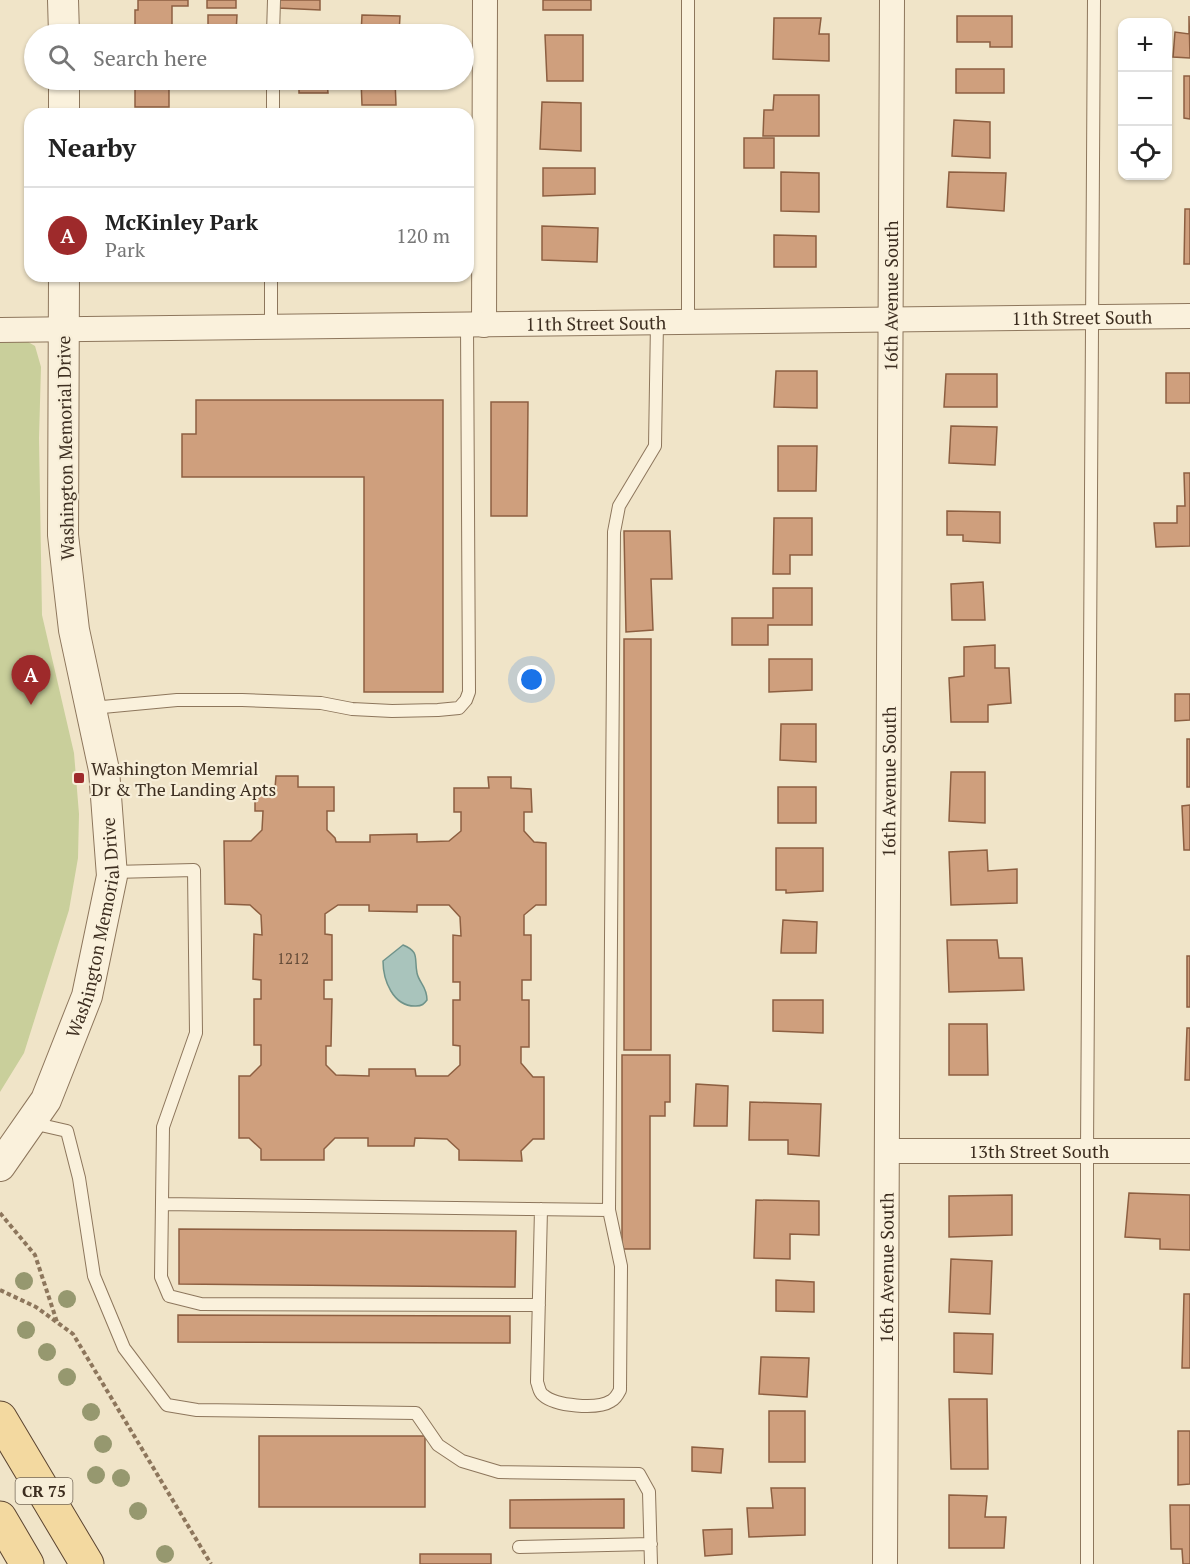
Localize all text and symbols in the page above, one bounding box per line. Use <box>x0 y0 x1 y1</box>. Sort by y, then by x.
map controls <box>1118 18 1172 180</box>
button: + <box>1118 18 1172 72</box>
search box <box>24 24 474 90</box>
icon: search <box>45 41 78 74</box>
text: Search here <box>93 43 207 72</box>
button: − <box>1118 72 1172 126</box>
button: locate <box>1118 126 1172 180</box>
text: Nearby <box>48 130 136 164</box>
text: McKinley Park <box>105 207 258 236</box>
street label: 16th Avenue South <box>878 220 903 372</box>
text: A <box>60 222 75 249</box>
text: 120 m <box>396 222 450 249</box>
text: Park <box>105 236 145 263</box>
street label: 11th Street South <box>1012 304 1153 330</box>
street label: 11th Street South <box>526 310 667 336</box>
street label: Washington Memorial Drive <box>51 335 79 561</box>
pin: A <box>12 656 51 705</box>
your location <box>517 665 546 694</box>
street label: 16th Avenue South <box>876 706 901 858</box>
place label: Washington Memrial Dr & The Landing Apts <box>91 756 276 801</box>
marker: Washington Memrial Dr & The Landing Apts <box>72 771 86 785</box>
street label: Washington Memorial Drive <box>60 817 124 1041</box>
house number: 1212 <box>277 948 309 968</box>
street label: 13th Street South <box>969 1139 1110 1163</box>
street label: 16th Avenue South <box>874 1192 899 1344</box>
road number: CR 75 <box>15 1478 72 1504</box>

